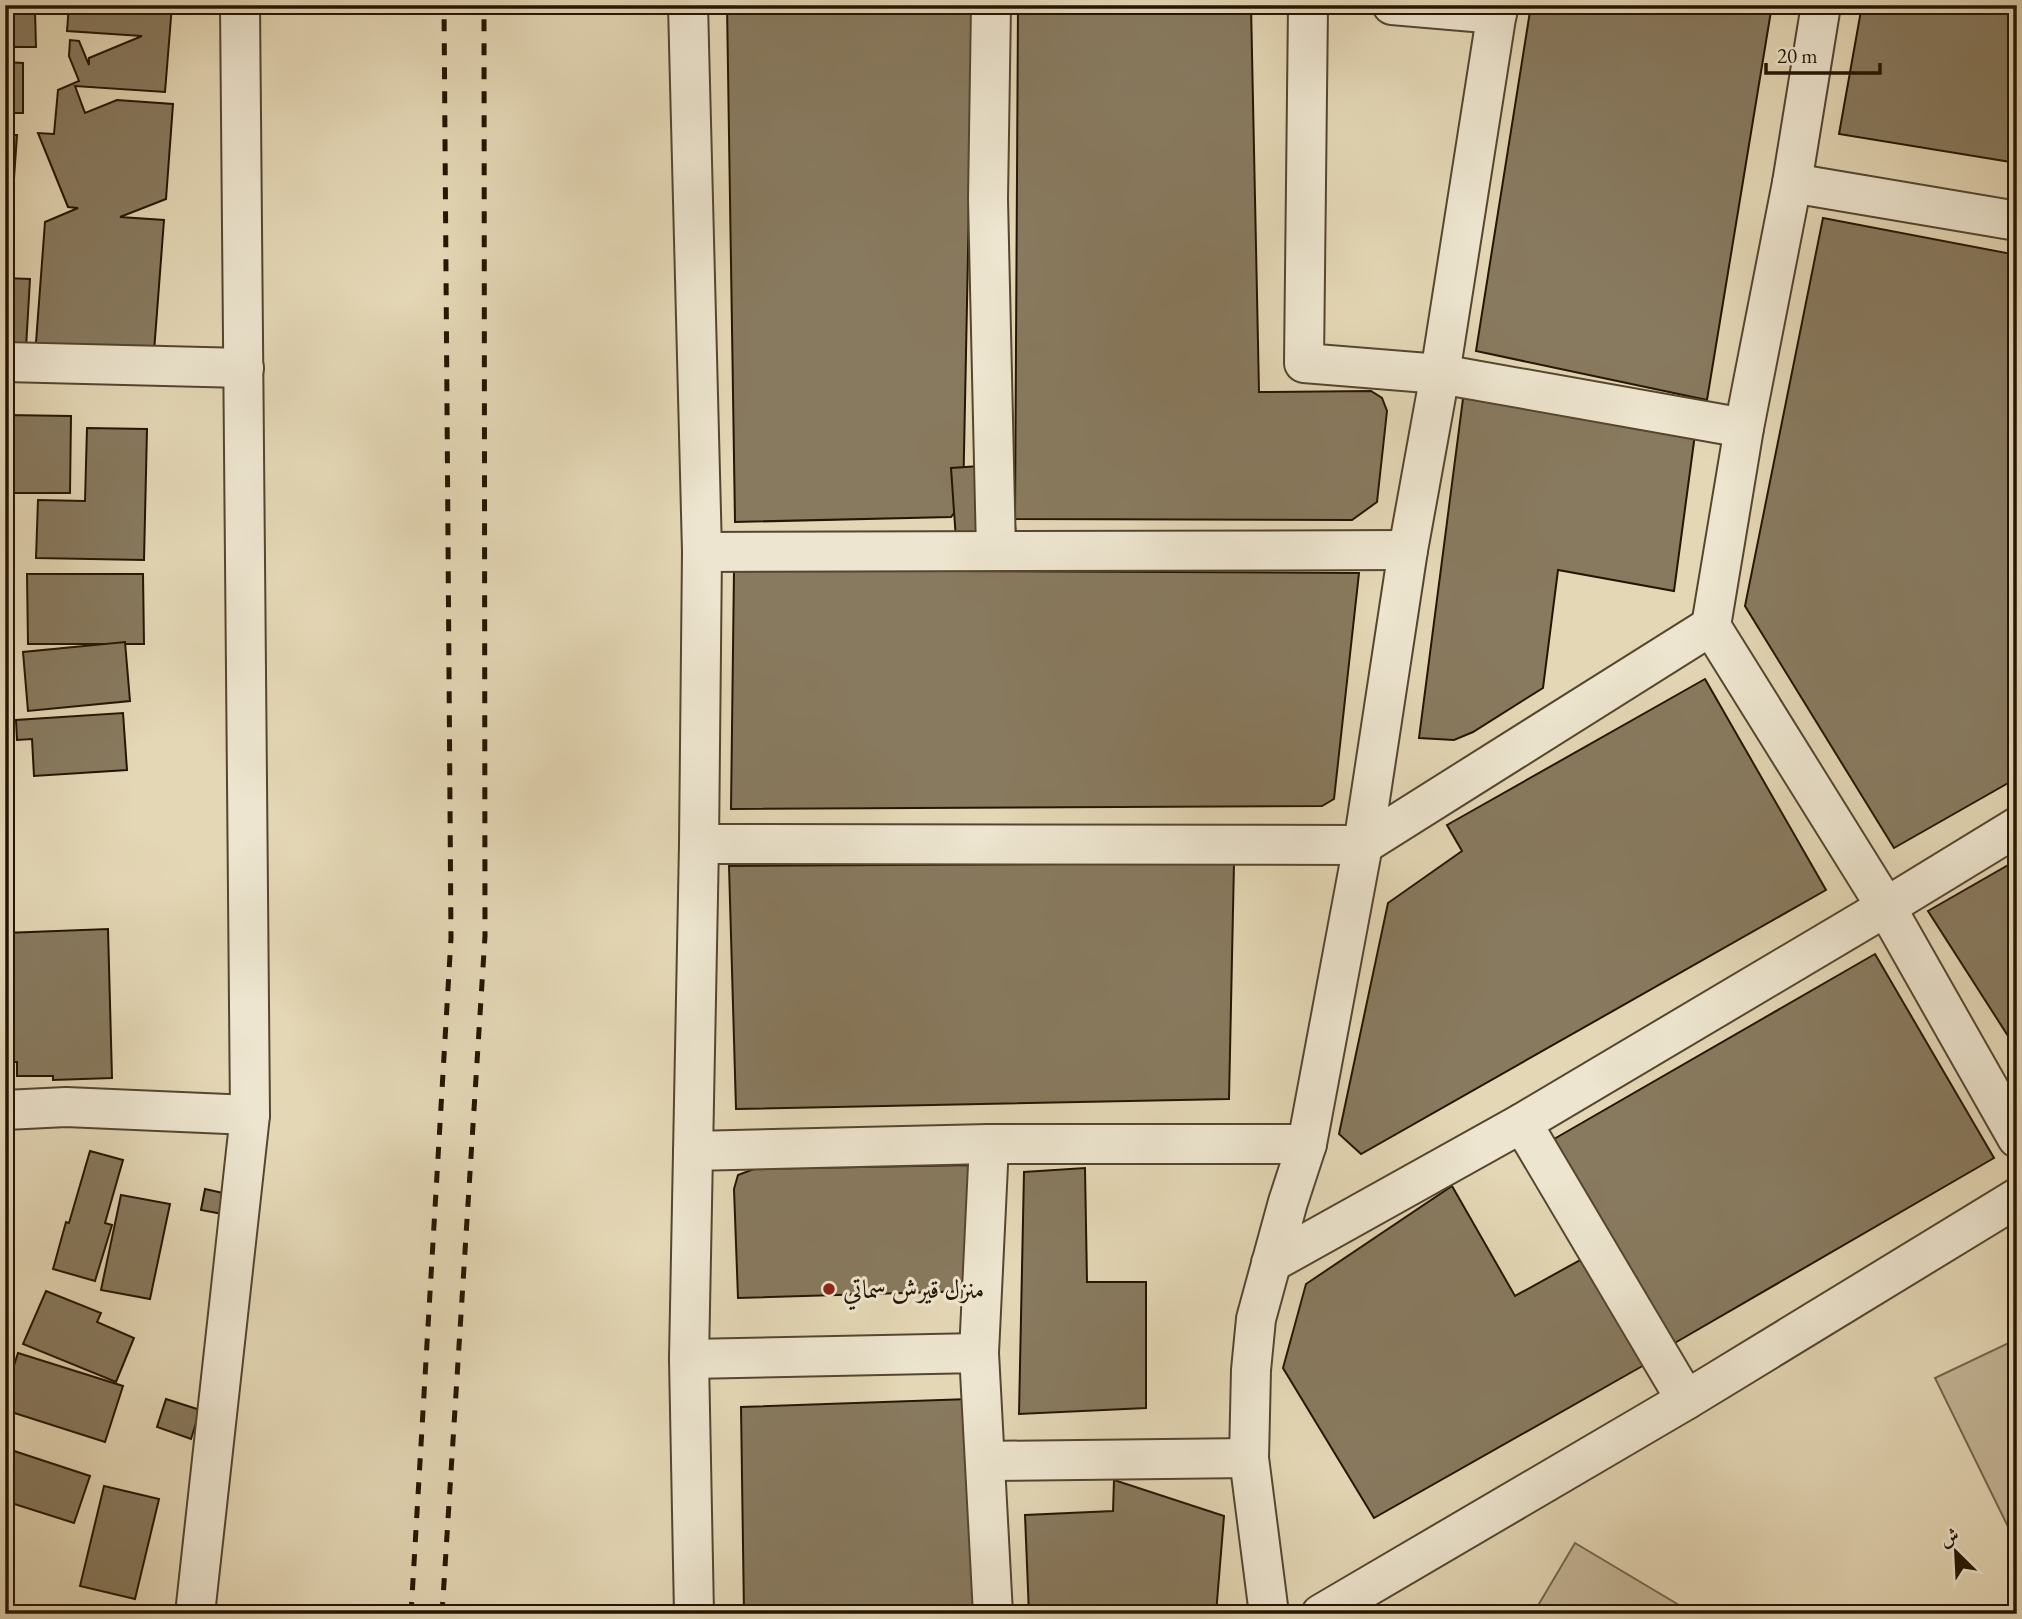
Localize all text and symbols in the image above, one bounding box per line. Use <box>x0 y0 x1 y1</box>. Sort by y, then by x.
scale bar <box>1766 32 1880 76</box>
text: 20 m <box>1777 42 1818 69</box>
place label: منزل قيرش سماتي <box>843 1272 984 1311</box>
marker: منزل قيرش سماتي <box>821 1281 837 1297</box>
north arrow <box>1920 1518 1990 1588</box>
text: ش <box>1936 1522 1963 1552</box>

